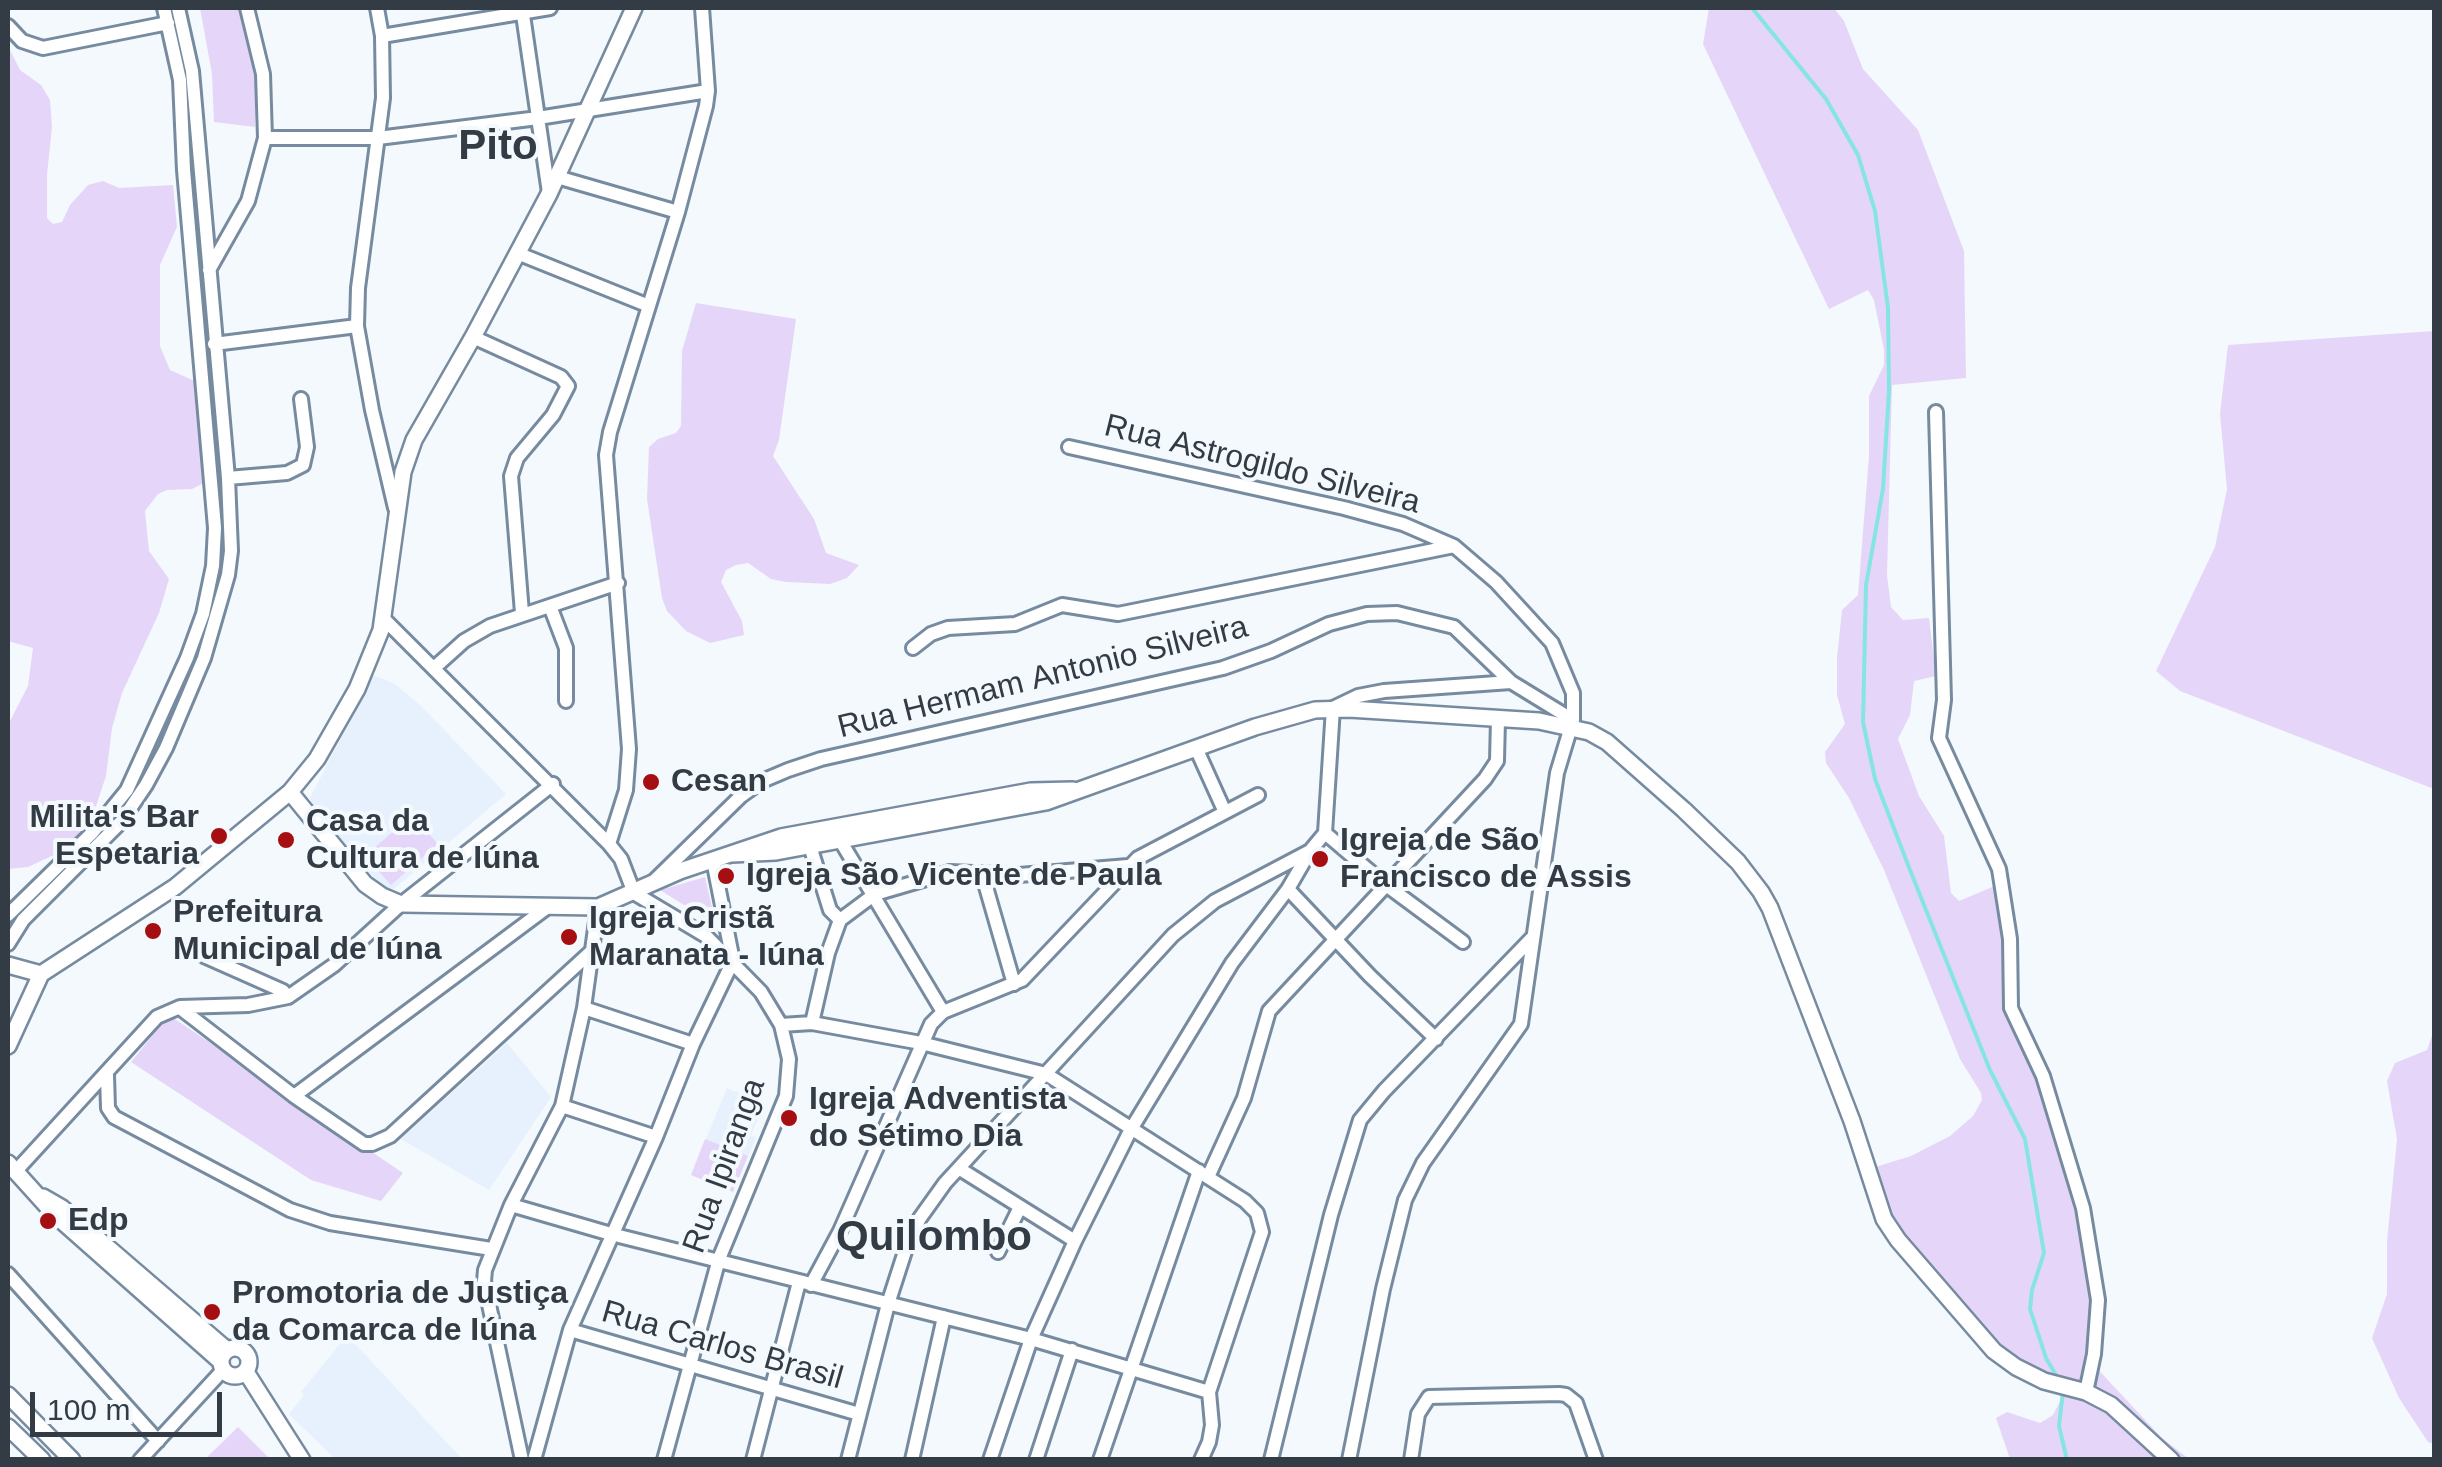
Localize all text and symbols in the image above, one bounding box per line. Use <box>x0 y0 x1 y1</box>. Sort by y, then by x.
district label: Pito <box>458 122 538 172</box>
street label: Rua Astrogildo Silveira <box>1100 407 1424 523</box>
street label: Rua Hermam Antonio Silveira <box>834 608 1252 748</box>
place label: Cesan <box>671 763 767 801</box>
marker: Cesan <box>640 771 662 793</box>
place label: Milita's Bar Espetaria <box>30 799 199 874</box>
place label: Casa da Cultura de Iúna <box>306 803 539 878</box>
place label: Igreja de São Francisco de Assis <box>1340 822 1632 897</box>
marker: Milita's Bar Espetaria <box>208 825 230 847</box>
marker: Casa da Cultura de Iúna <box>275 829 297 851</box>
marker: Igreja de São Francisco de Assis <box>1309 848 1331 870</box>
place label: Igreja São Vicente de Paula <box>746 857 1162 895</box>
marker: Igreja São Vicente de Paula <box>715 865 737 887</box>
place label: Prefeitura Municipal de Iúna <box>173 894 441 969</box>
place label: Igreja Cristã Maranata - Iúna <box>589 900 824 975</box>
marker: Prefeitura Municipal de Iúna <box>142 920 164 942</box>
marker: Igreja Cristã Maranata - Iúna <box>558 926 580 948</box>
street label: Rua Ipiranga <box>676 1073 774 1259</box>
place label: Igreja Adventista do Sétimo Dia <box>809 1081 1067 1156</box>
marker: Igreja Adventista do Sétimo Dia <box>778 1107 800 1129</box>
place label: Edp <box>68 1202 128 1240</box>
marker: Edp <box>37 1210 59 1232</box>
district label: Quilombo <box>836 1213 1032 1263</box>
place label: Promotoria de Justiça da Comarca de Iúna <box>232 1275 568 1350</box>
street label: Rua Carlos Brasil <box>597 1293 847 1399</box>
marker: Promotoria de Justiça da Comarca de Iúna <box>201 1301 223 1323</box>
scale bar <box>35 1372 228 1434</box>
text: 100 m <box>47 1393 130 1426</box>

